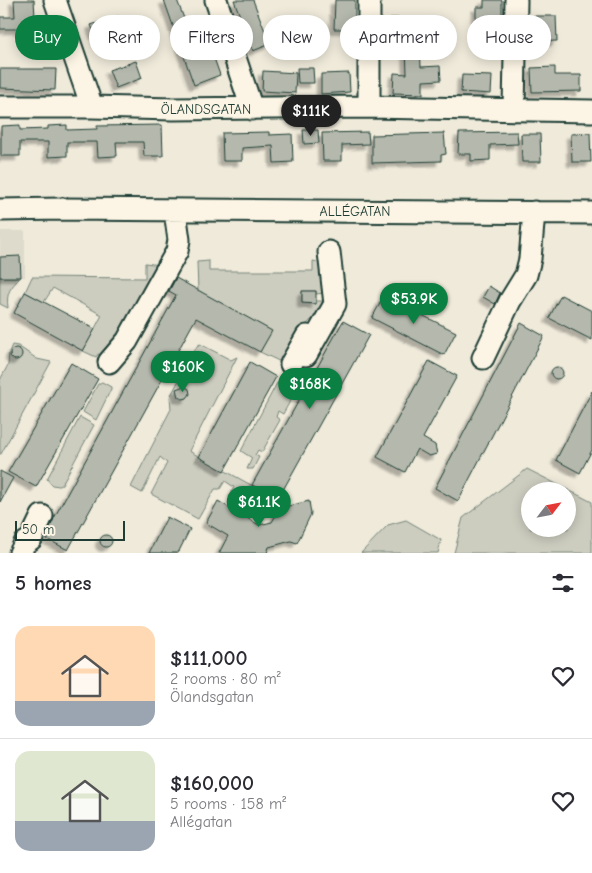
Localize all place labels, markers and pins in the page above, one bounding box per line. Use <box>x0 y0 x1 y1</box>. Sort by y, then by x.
pin: $111K <box>276 94 346 137</box>
pin: $53.9K <box>373 282 455 325</box>
pin: $160K <box>148 350 218 393</box>
pin: $168K <box>275 368 345 410</box>
pin: $61.1K <box>218 486 300 528</box>

